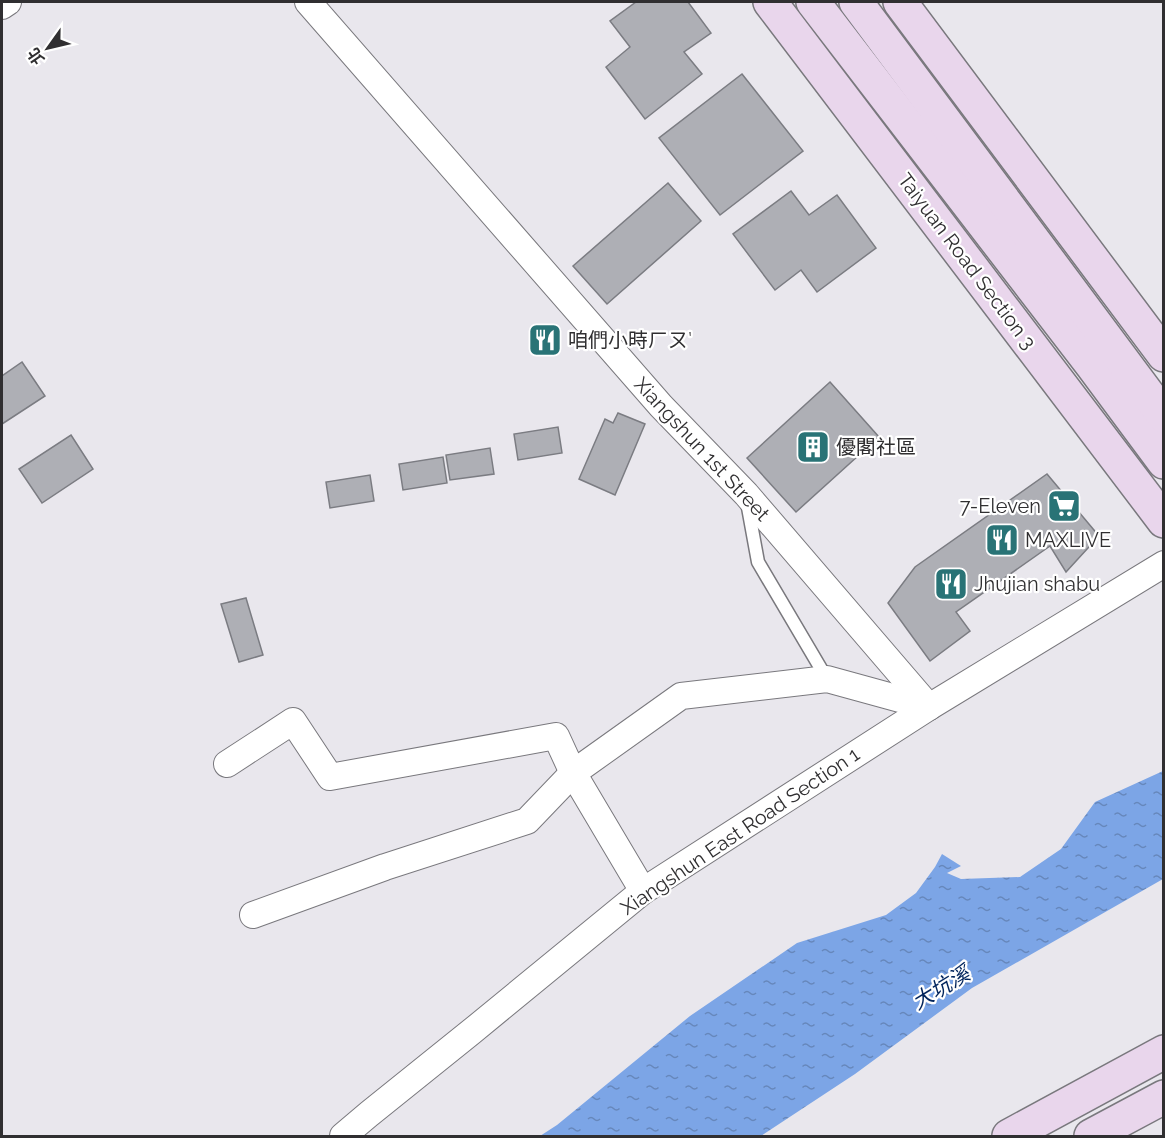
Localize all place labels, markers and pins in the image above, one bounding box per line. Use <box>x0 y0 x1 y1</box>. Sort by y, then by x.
restaurant icon: 咱們小時ㄏㄡˋ <box>527 322 563 358</box>
place label: 咱們小時ㄏㄡˋ <box>568 328 692 352</box>
building icon: 優閣社區 <box>795 429 831 465</box>
place label: 優閣社區 <box>836 435 916 459</box>
supermarket icon: 7-Eleven <box>1046 488 1082 524</box>
place label: 7-Eleven <box>960 494 1041 518</box>
restaurant icon: MAXLIVE <box>984 522 1020 558</box>
place label: MAXLIVE <box>1025 528 1111 552</box>
restaurant icon: Jhujian shabu <box>933 566 969 602</box>
place label: Jhujian shabu <box>974 572 1100 596</box>

